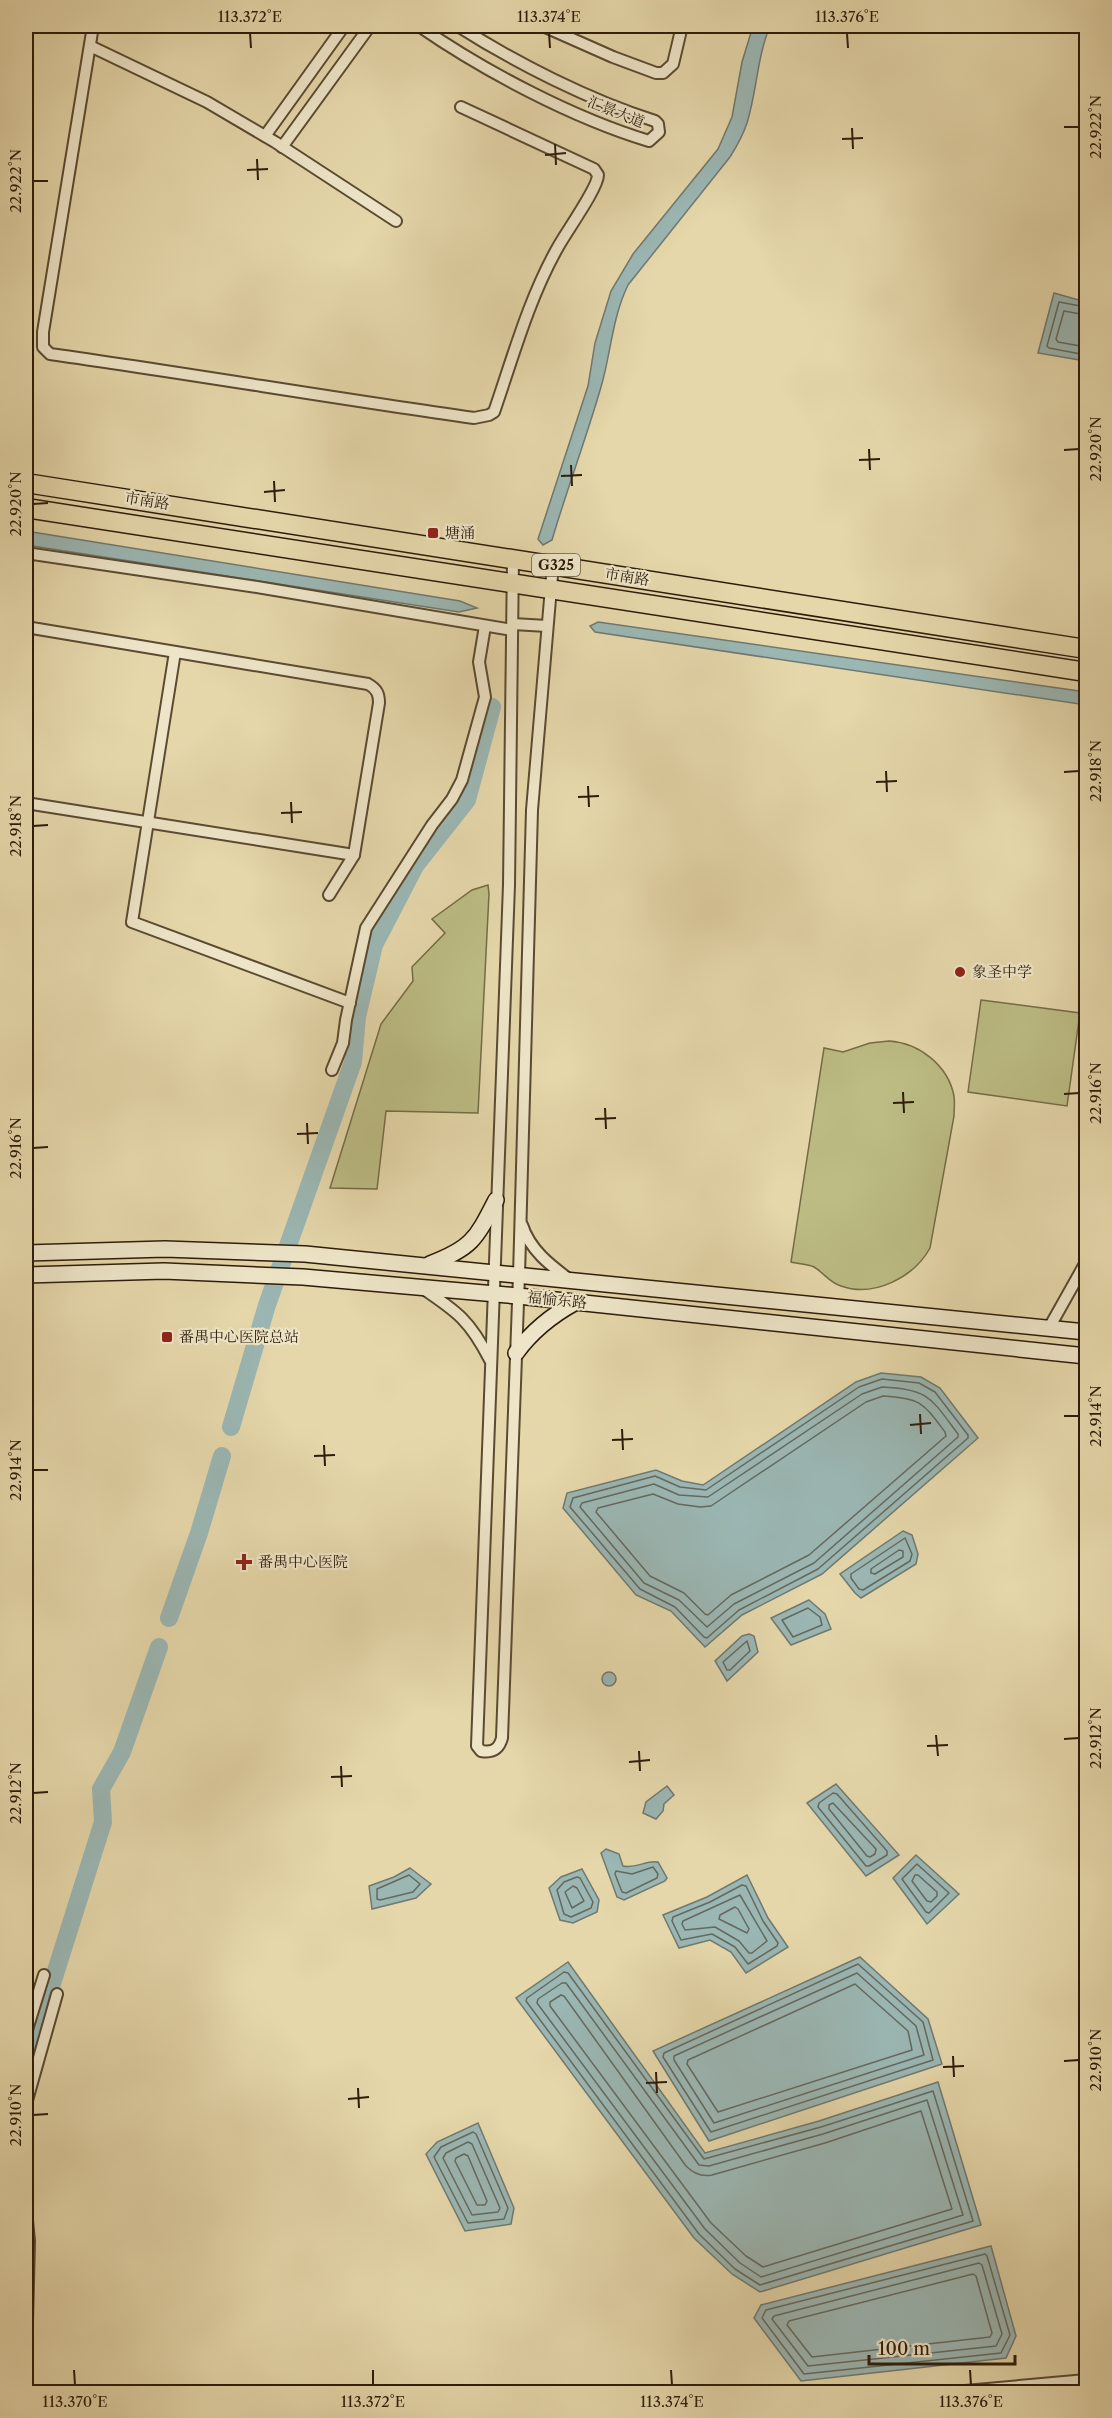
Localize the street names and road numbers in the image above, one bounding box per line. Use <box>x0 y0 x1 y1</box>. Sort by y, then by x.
street label: 汇景大道 <box>585 91 648 132</box>
street label: 市南路 <box>123 488 171 513</box>
road number: G325 <box>532 554 580 576</box>
street label: 市南路 <box>603 564 651 589</box>
street label: 福愉东路 <box>526 1287 588 1312</box>

